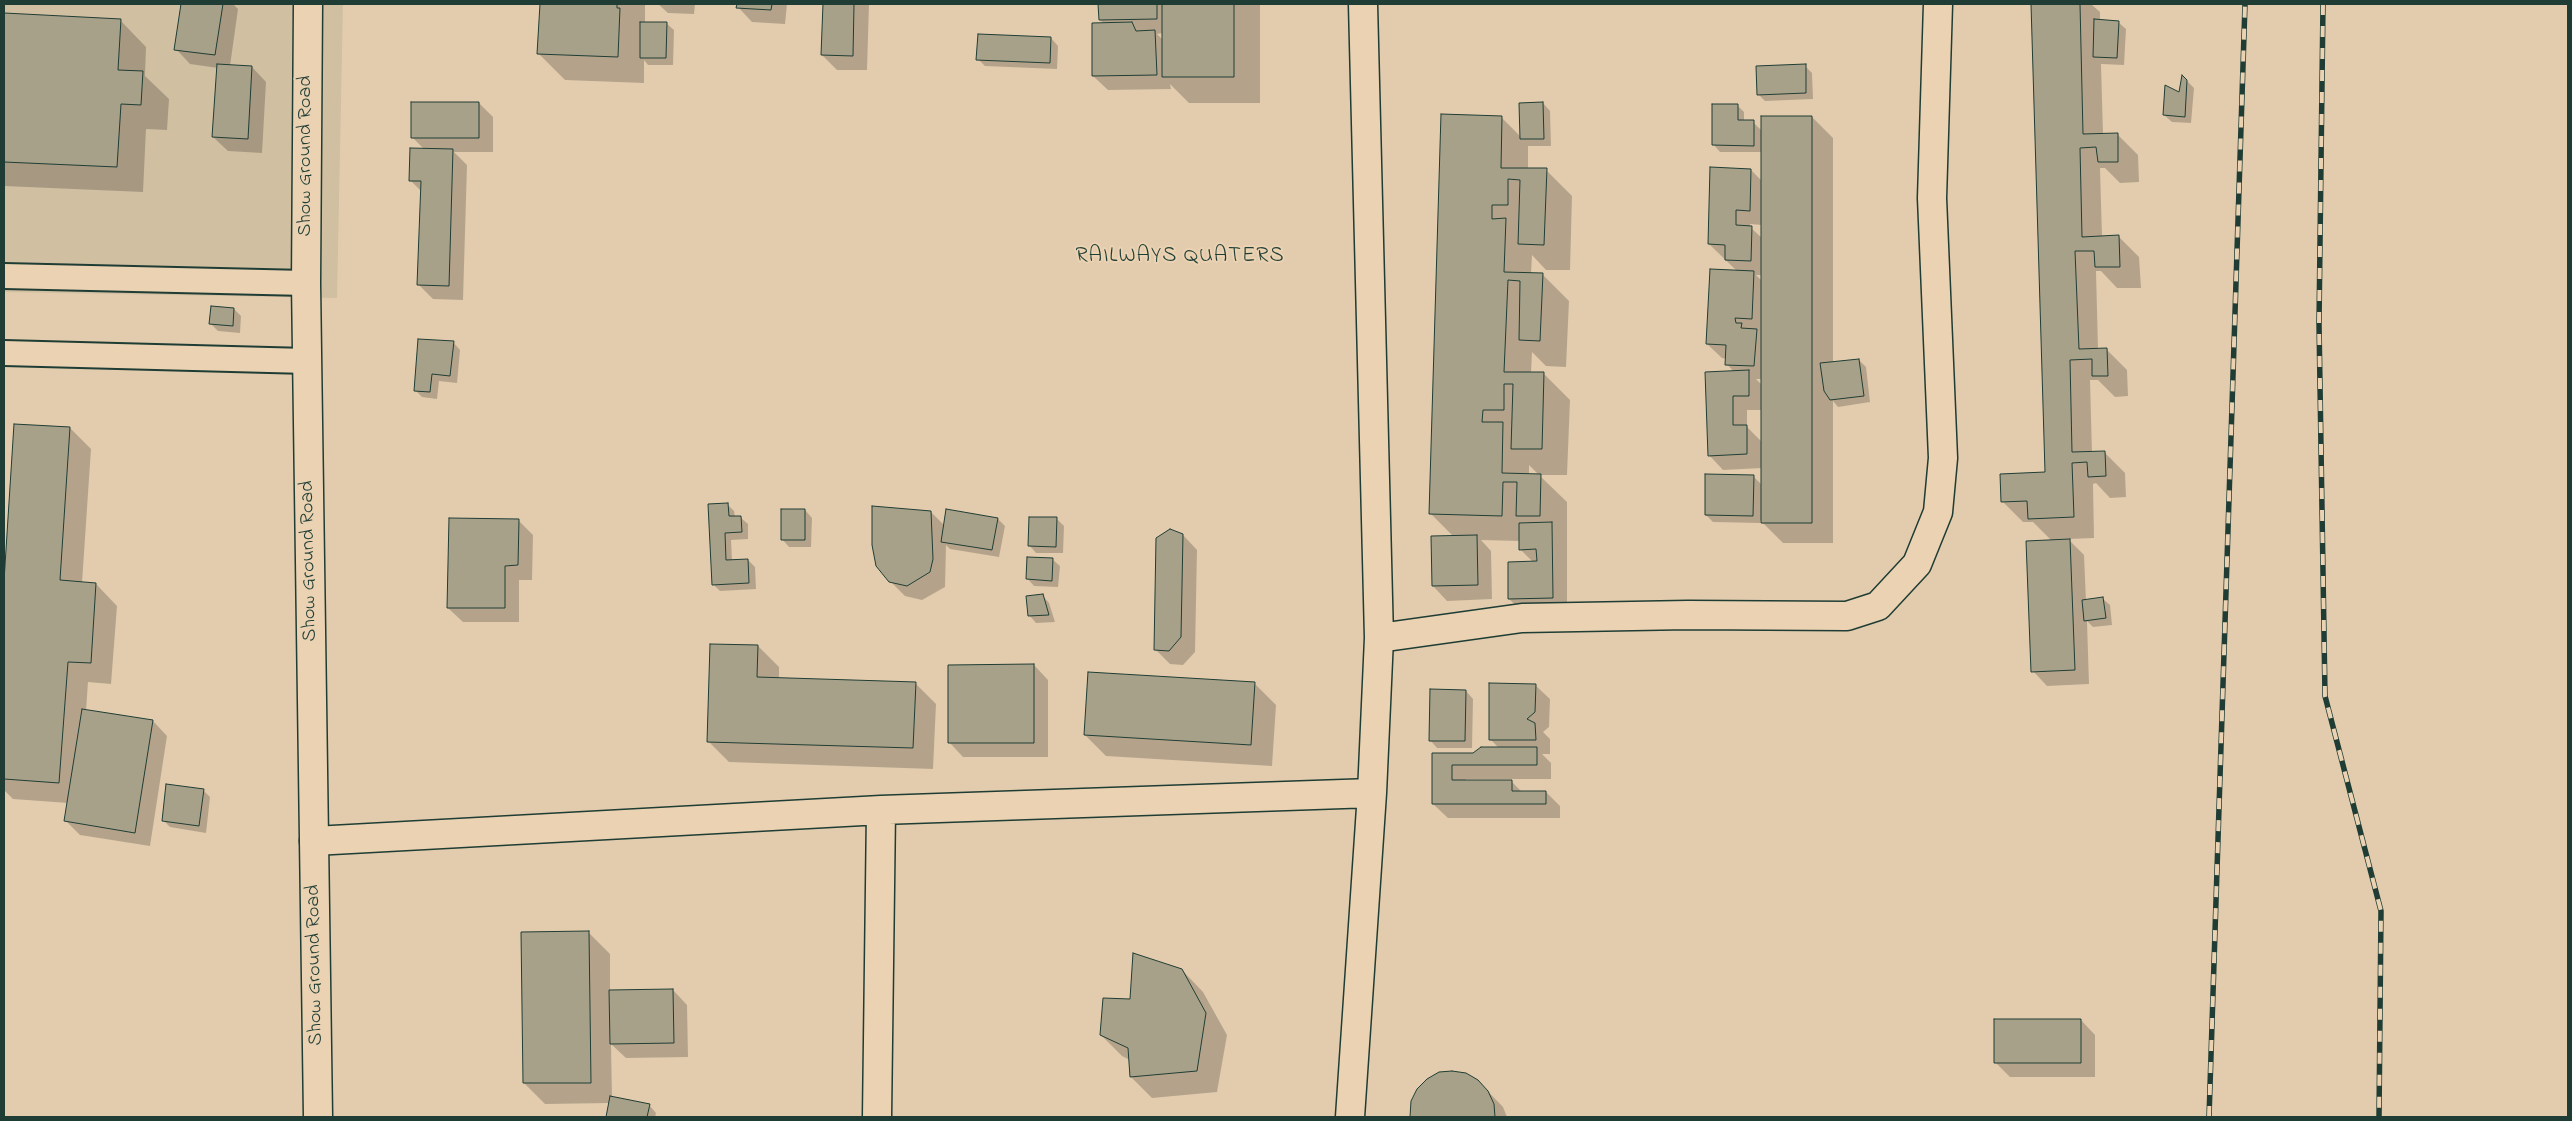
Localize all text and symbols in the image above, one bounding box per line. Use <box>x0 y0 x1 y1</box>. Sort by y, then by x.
street label: Show Ground Road <box>295 76 319 236</box>
district label: RAILWAYS QUATERS <box>1073 244 1287 270</box>
street label: Show Ground Road <box>297 480 323 642</box>
street label: Show Ground Road <box>303 884 329 1046</box>

